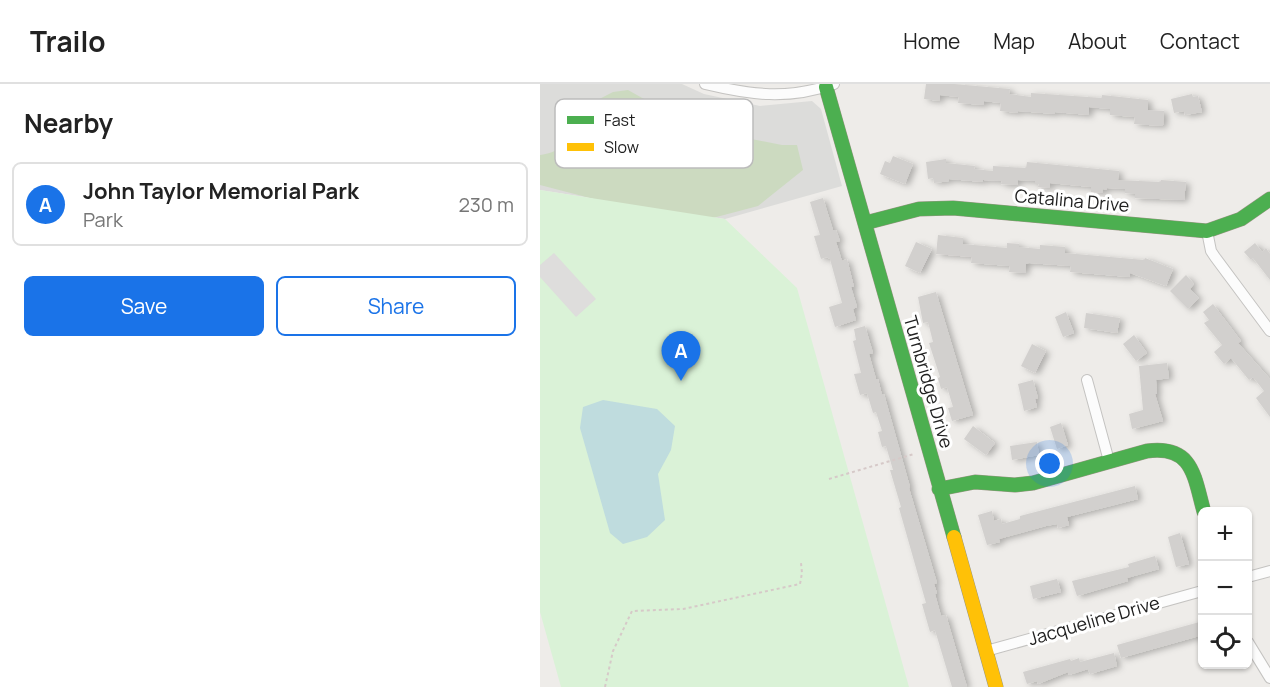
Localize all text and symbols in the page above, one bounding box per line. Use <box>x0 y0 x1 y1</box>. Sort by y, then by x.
text: Trailo <box>30 22 106 60</box>
text: Home <box>903 27 960 55</box>
text: Map <box>993 27 1035 55</box>
text: About <box>1068 27 1127 55</box>
text: Contact <box>1160 27 1240 55</box>
legend <box>555 99 753 168</box>
text: Nearby <box>24 105 113 141</box>
text: Fast <box>604 109 635 131</box>
text: Slow <box>604 136 639 158</box>
text: John Taylor Memorial Park <box>83 176 359 206</box>
street label: Catalina Drive <box>1014 183 1130 217</box>
text: A <box>39 191 52 218</box>
text: 230 m <box>458 191 514 218</box>
text: Park <box>83 206 123 233</box>
button: Save <box>24 276 264 336</box>
button: Share <box>276 276 516 336</box>
street label: Turnbridge Drive <box>899 313 959 451</box>
pin: A <box>662 332 700 381</box>
your location <box>1035 449 1064 478</box>
map controls <box>1198 507 1252 669</box>
button: + <box>1198 507 1252 561</box>
button: − <box>1198 561 1252 615</box>
street label: Jacqueline Drive <box>1025 590 1162 650</box>
button: locate <box>1198 615 1252 669</box>

